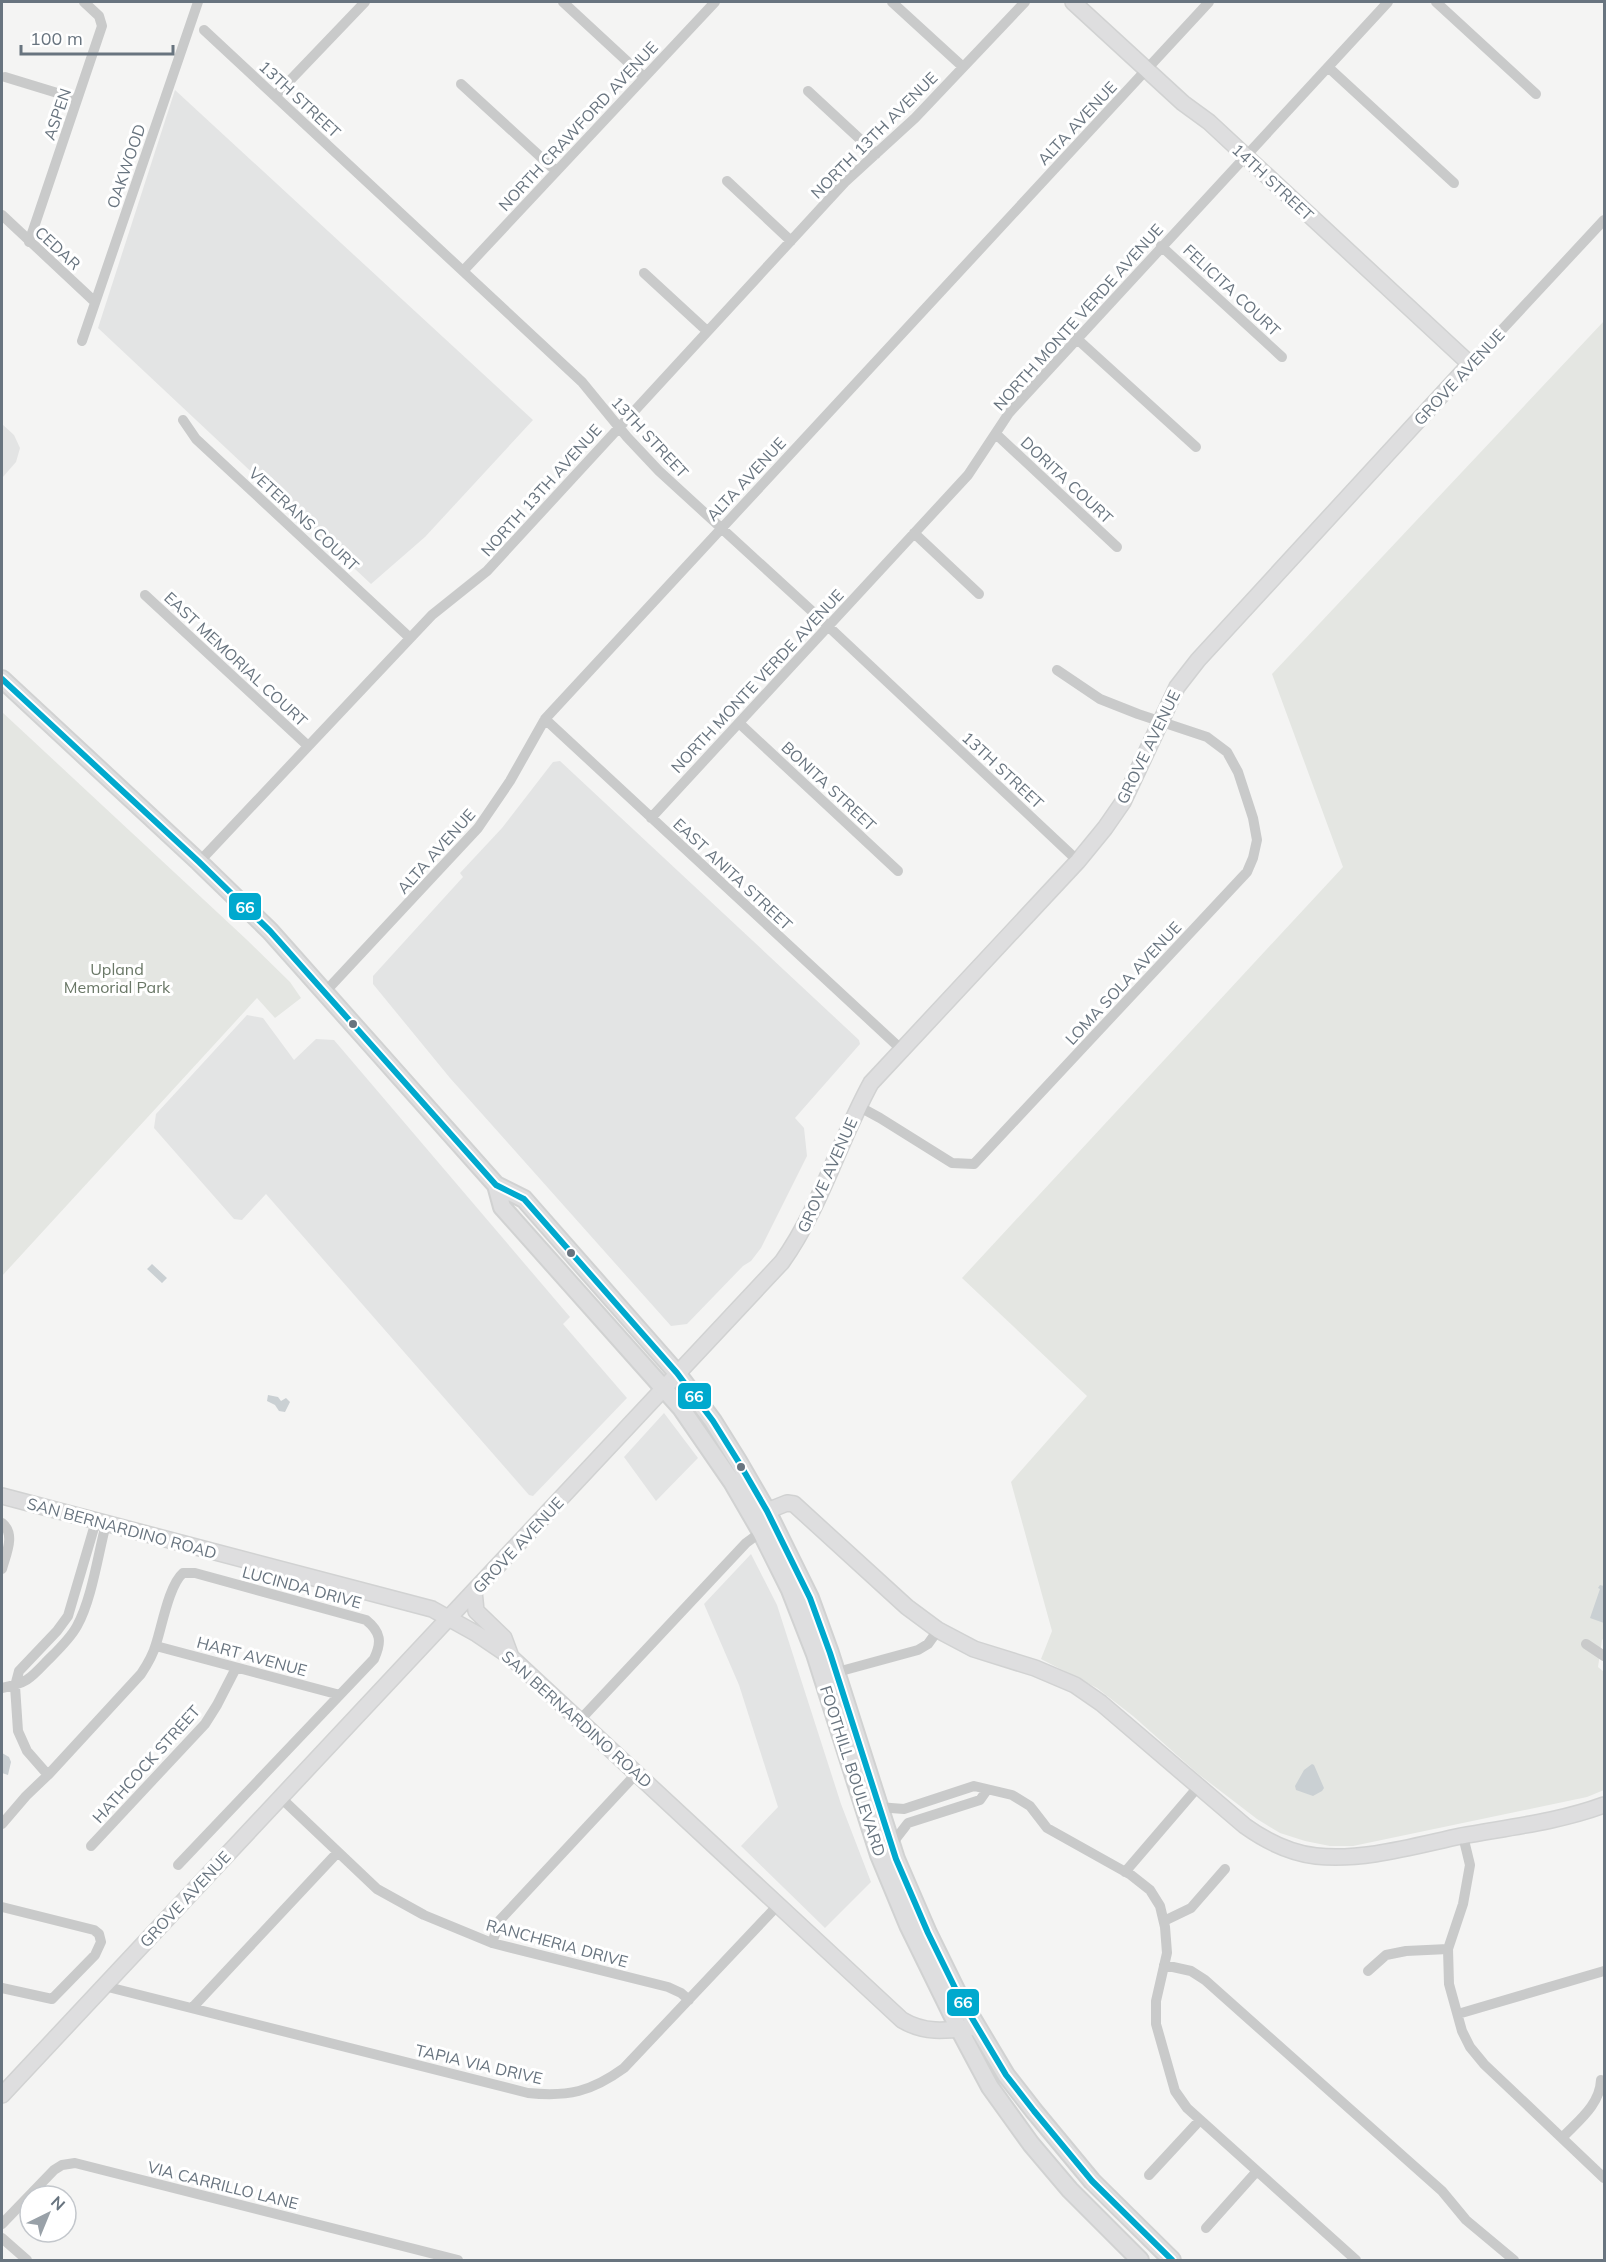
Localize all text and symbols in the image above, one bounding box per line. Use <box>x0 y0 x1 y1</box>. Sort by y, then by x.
scale bar <box>21 18 172 56</box>
text: 100 m <box>30 27 83 50</box>
street label: NORTH CRAWFORD AVENUE <box>494 37 662 215</box>
street label: 13TH STREET <box>255 56 345 142</box>
street label: NORTH 13TH AVENUE <box>806 67 942 203</box>
street label: ALTA AVENUE <box>1033 77 1121 169</box>
street label: ASPEN <box>39 85 75 143</box>
street label: OAKWOOD <box>102 121 150 211</box>
street label: 14TH STREET <box>1228 139 1318 225</box>
street label: NORTH MONTE VERDE AVENUE <box>989 220 1167 414</box>
street label: CEDAR <box>31 222 85 274</box>
street label: FELICITA COURT <box>1179 240 1285 340</box>
street label: GROVE AVENUE <box>1409 325 1509 429</box>
street label: 13TH STREET <box>607 392 693 482</box>
street label: NORTH 13TH AVENUE <box>476 420 606 560</box>
street label: DORITA COURT <box>1017 432 1118 528</box>
street label: ALTA AVENUE <box>702 433 790 525</box>
street label: VETERANS COURT <box>245 463 363 575</box>
street label: NORTH MONTE VERDE AVENUE <box>666 585 848 777</box>
street label: EAST MEMORIAL COURT <box>160 587 312 731</box>
street label: GROVE AVENUE <box>1112 687 1184 807</box>
street label: 13TH STREET <box>958 727 1048 813</box>
street label: BONITA STREET <box>777 737 881 835</box>
street label: ALTA AVENUE <box>393 804 479 898</box>
street label: EAST ANITA STREET <box>669 814 797 935</box>
line badge: 66 <box>228 892 262 921</box>
text: 66 <box>235 897 255 917</box>
street label: LOMA SOLA AVENUE <box>1061 917 1185 1049</box>
park label: Upland Memorial Park <box>64 959 171 997</box>
unlabelled marker <box>347 1018 359 1030</box>
street label: GROVE AVENUE <box>793 1114 861 1236</box>
unlabelled marker <box>565 1247 577 1259</box>
line badge: 66 <box>677 1382 712 1410</box>
text: 66 <box>684 1386 704 1406</box>
unlabelled marker <box>735 1461 747 1473</box>
street label: SAN BERNARDINO ROAD <box>25 1493 219 1563</box>
street label: GROVE AVENUE <box>468 1493 568 1597</box>
street label: LUCINDA DRIVE <box>240 1561 364 1613</box>
street label: HART AVENUE <box>195 1632 309 1680</box>
street label: SAN BERNARDINO ROAD <box>498 1646 656 1792</box>
street label: FOOTHILL BOULEVARD <box>816 1683 890 1859</box>
street label: HATHCOCK STREET <box>88 1701 204 1827</box>
street label: GROVE AVENUE <box>135 1847 235 1951</box>
street label: RANCHERIA DRIVE <box>484 1914 630 1972</box>
line badge: 66 <box>946 1988 980 2017</box>
text: 66 <box>953 1992 973 2012</box>
street label: TAPIA VIA DRIVE <box>414 2040 544 2088</box>
street label: VIA CARRILLO LANE <box>145 2157 301 2213</box>
north arrow <box>18 2184 78 2244</box>
text: N <box>47 2192 69 2214</box>

